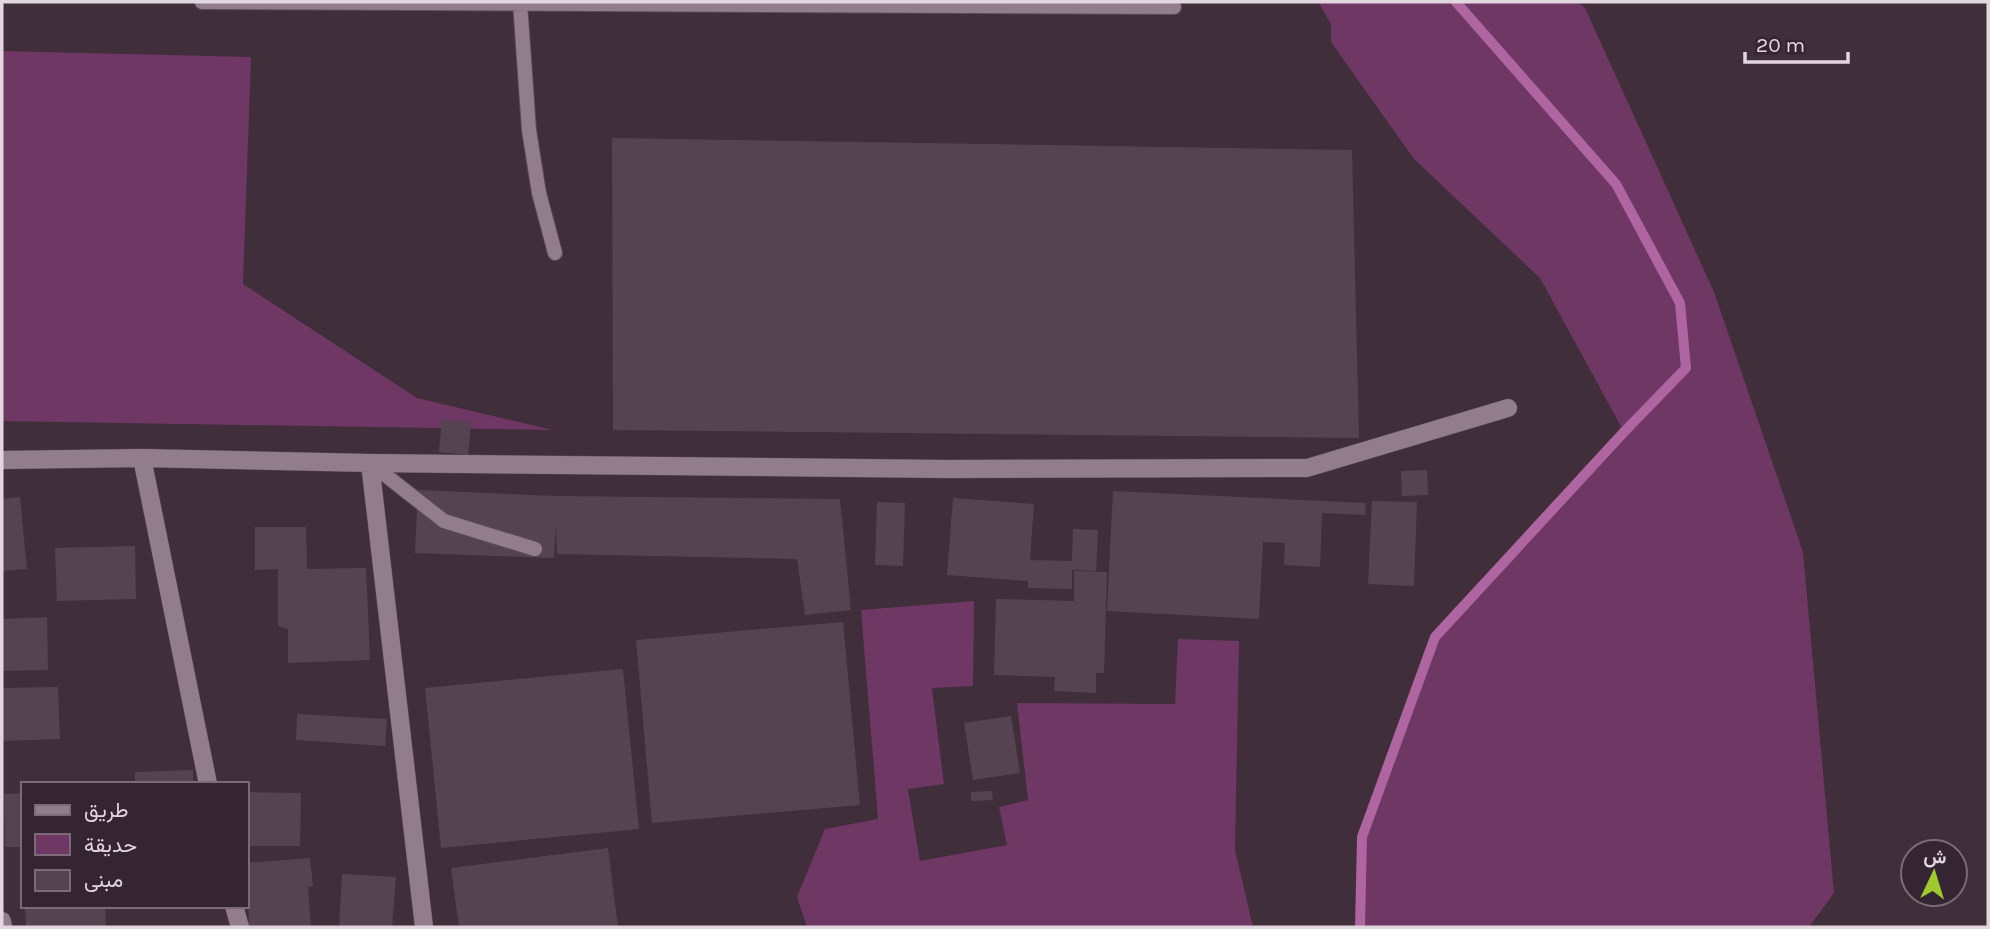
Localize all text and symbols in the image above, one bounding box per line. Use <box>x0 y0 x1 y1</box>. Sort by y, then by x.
scale bar <box>1745 21 1848 65</box>
text: 20 m <box>1756 33 1805 57</box>
legend <box>21 782 248 908</box>
text: طريق <box>84 798 129 823</box>
text: حديقة <box>84 833 137 857</box>
north arrow <box>1899 838 1969 908</box>
text: ش <box>1923 845 1947 869</box>
text: مبنى <box>84 868 123 892</box>

